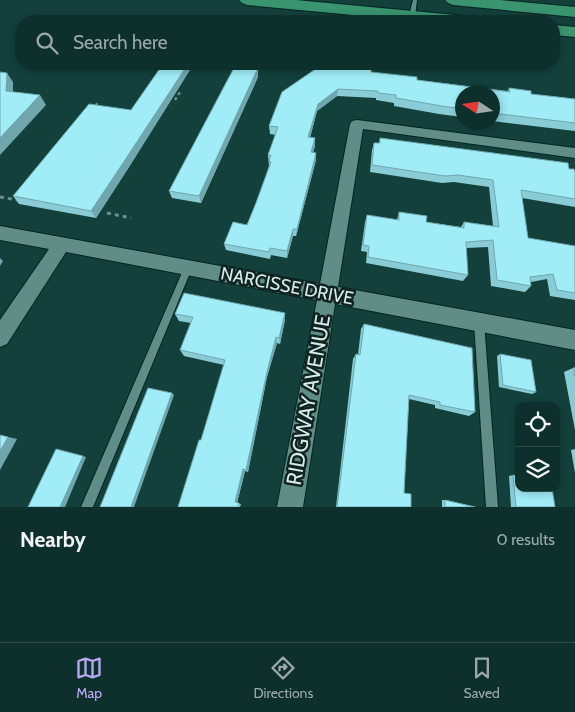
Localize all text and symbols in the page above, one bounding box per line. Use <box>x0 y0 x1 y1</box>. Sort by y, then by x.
search box <box>15 15 560 70</box>
icon: search <box>33 29 61 57</box>
text: Search here <box>73 31 167 54</box>
north arrow <box>455 85 500 130</box>
street label: NARCISSE DRIVE <box>219 262 355 310</box>
street label: RIDGWAY AVENUE <box>281 313 335 487</box>
map controls <box>515 402 560 492</box>
button: locate <box>515 402 560 447</box>
button: layers <box>515 447 560 492</box>
text: Nearby <box>20 527 86 552</box>
text: 0 results <box>496 530 555 549</box>
tab: Map <box>75 654 103 702</box>
tab: Directions <box>253 654 313 702</box>
tab: Saved <box>463 654 500 702</box>

